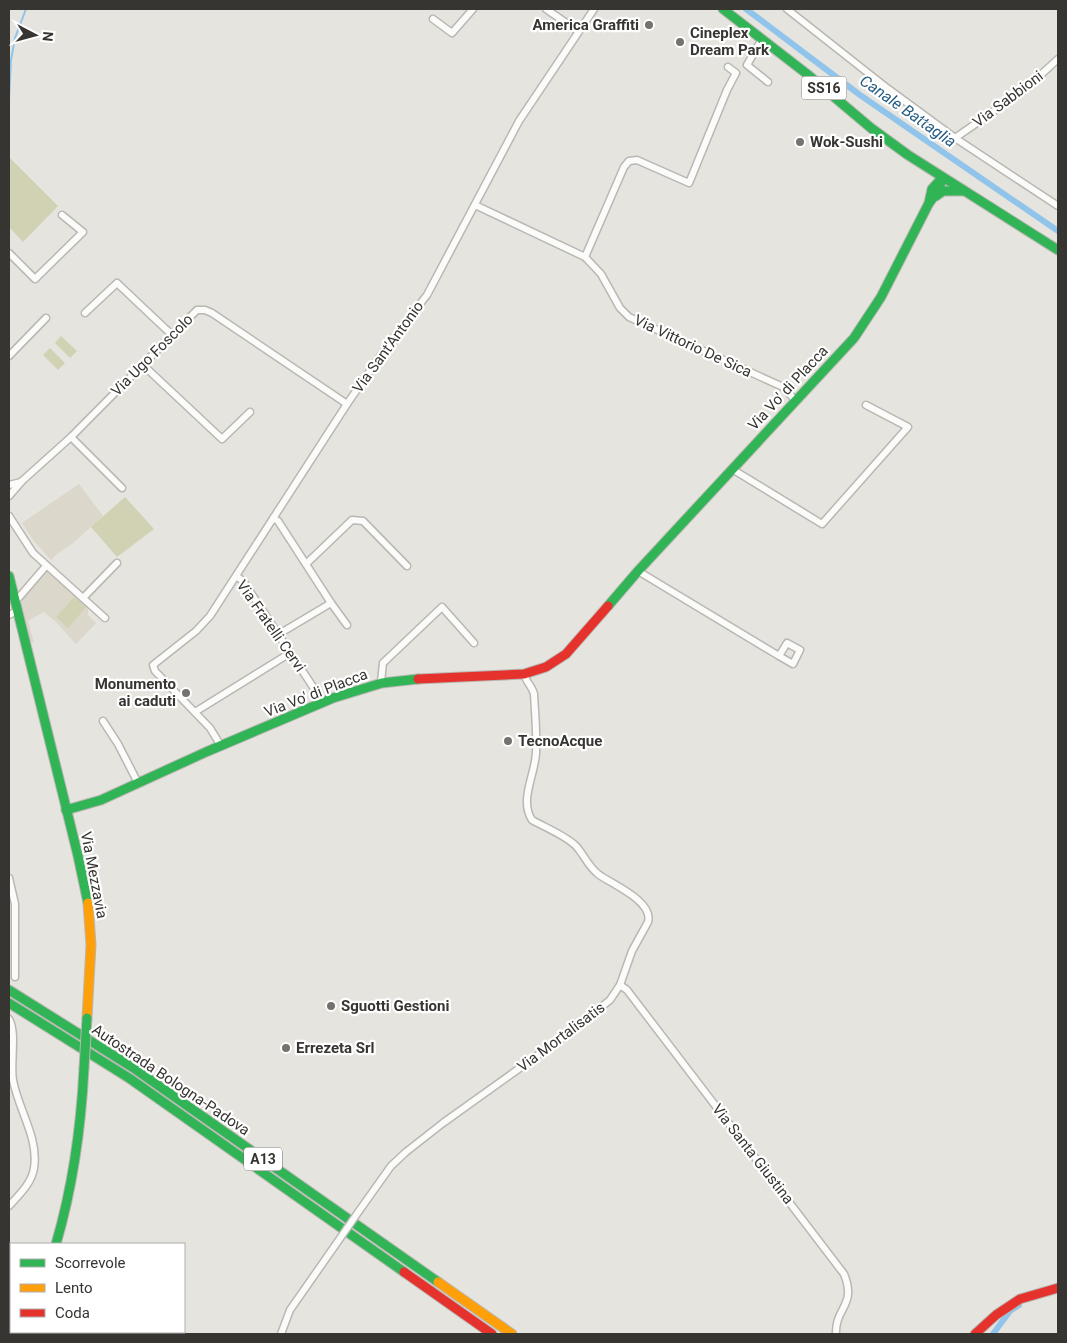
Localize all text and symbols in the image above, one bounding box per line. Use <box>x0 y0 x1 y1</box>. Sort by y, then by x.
north arrow <box>10 10 60 60</box>
place label: America Graffiti <box>533 16 639 34</box>
marker: America Graffiti <box>643 19 655 31</box>
place label: Cineplex Dream Park <box>690 24 770 59</box>
text: N <box>39 31 56 42</box>
marker: Cineplex Dream Park <box>674 36 686 48</box>
street label: Via Sabbioni <box>969 67 1047 131</box>
water label: Canale Battaglia <box>856 71 960 151</box>
road number: SS16 <box>802 76 846 100</box>
place label: Wok-Sushi <box>810 133 883 151</box>
marker: Wok-Sushi <box>794 136 806 148</box>
street label: Via Sant'Antonio <box>349 298 427 396</box>
street label: Via Ugo Foscolo <box>107 310 197 400</box>
street label: Via Vittorio De Sica <box>631 311 755 381</box>
street label: Via Vo' di Placca <box>744 342 832 434</box>
street label: Via Fratelli Cervi <box>233 577 309 675</box>
street label: Via Vo' di Placca <box>262 665 370 721</box>
place label: Monumento ai caduti <box>95 675 176 710</box>
marker: Monumento ai caduti <box>180 687 192 699</box>
place label: TecnoAcque <box>518 732 602 750</box>
marker: TecnoAcque <box>502 735 514 747</box>
street label: Via Mezzavia <box>77 830 111 920</box>
place label: Sguotti Gestioni <box>341 997 449 1015</box>
street label: Via Mortalisatis <box>514 998 608 1076</box>
marker: Sguotti Gestioni <box>325 1000 337 1012</box>
street label: Autostrada Bologna-Padova <box>89 1021 253 1139</box>
place label: Errezeta Srl <box>296 1039 375 1057</box>
marker: Errezeta Srl <box>280 1042 292 1054</box>
street label: Via Santa Giustina <box>708 1100 798 1208</box>
road number: A13 <box>244 1148 282 1170</box>
legend <box>10 1243 185 1333</box>
text: Scorrevole <box>55 1254 126 1272</box>
text: Lento <box>55 1279 93 1297</box>
text: Coda <box>55 1304 90 1322</box>

